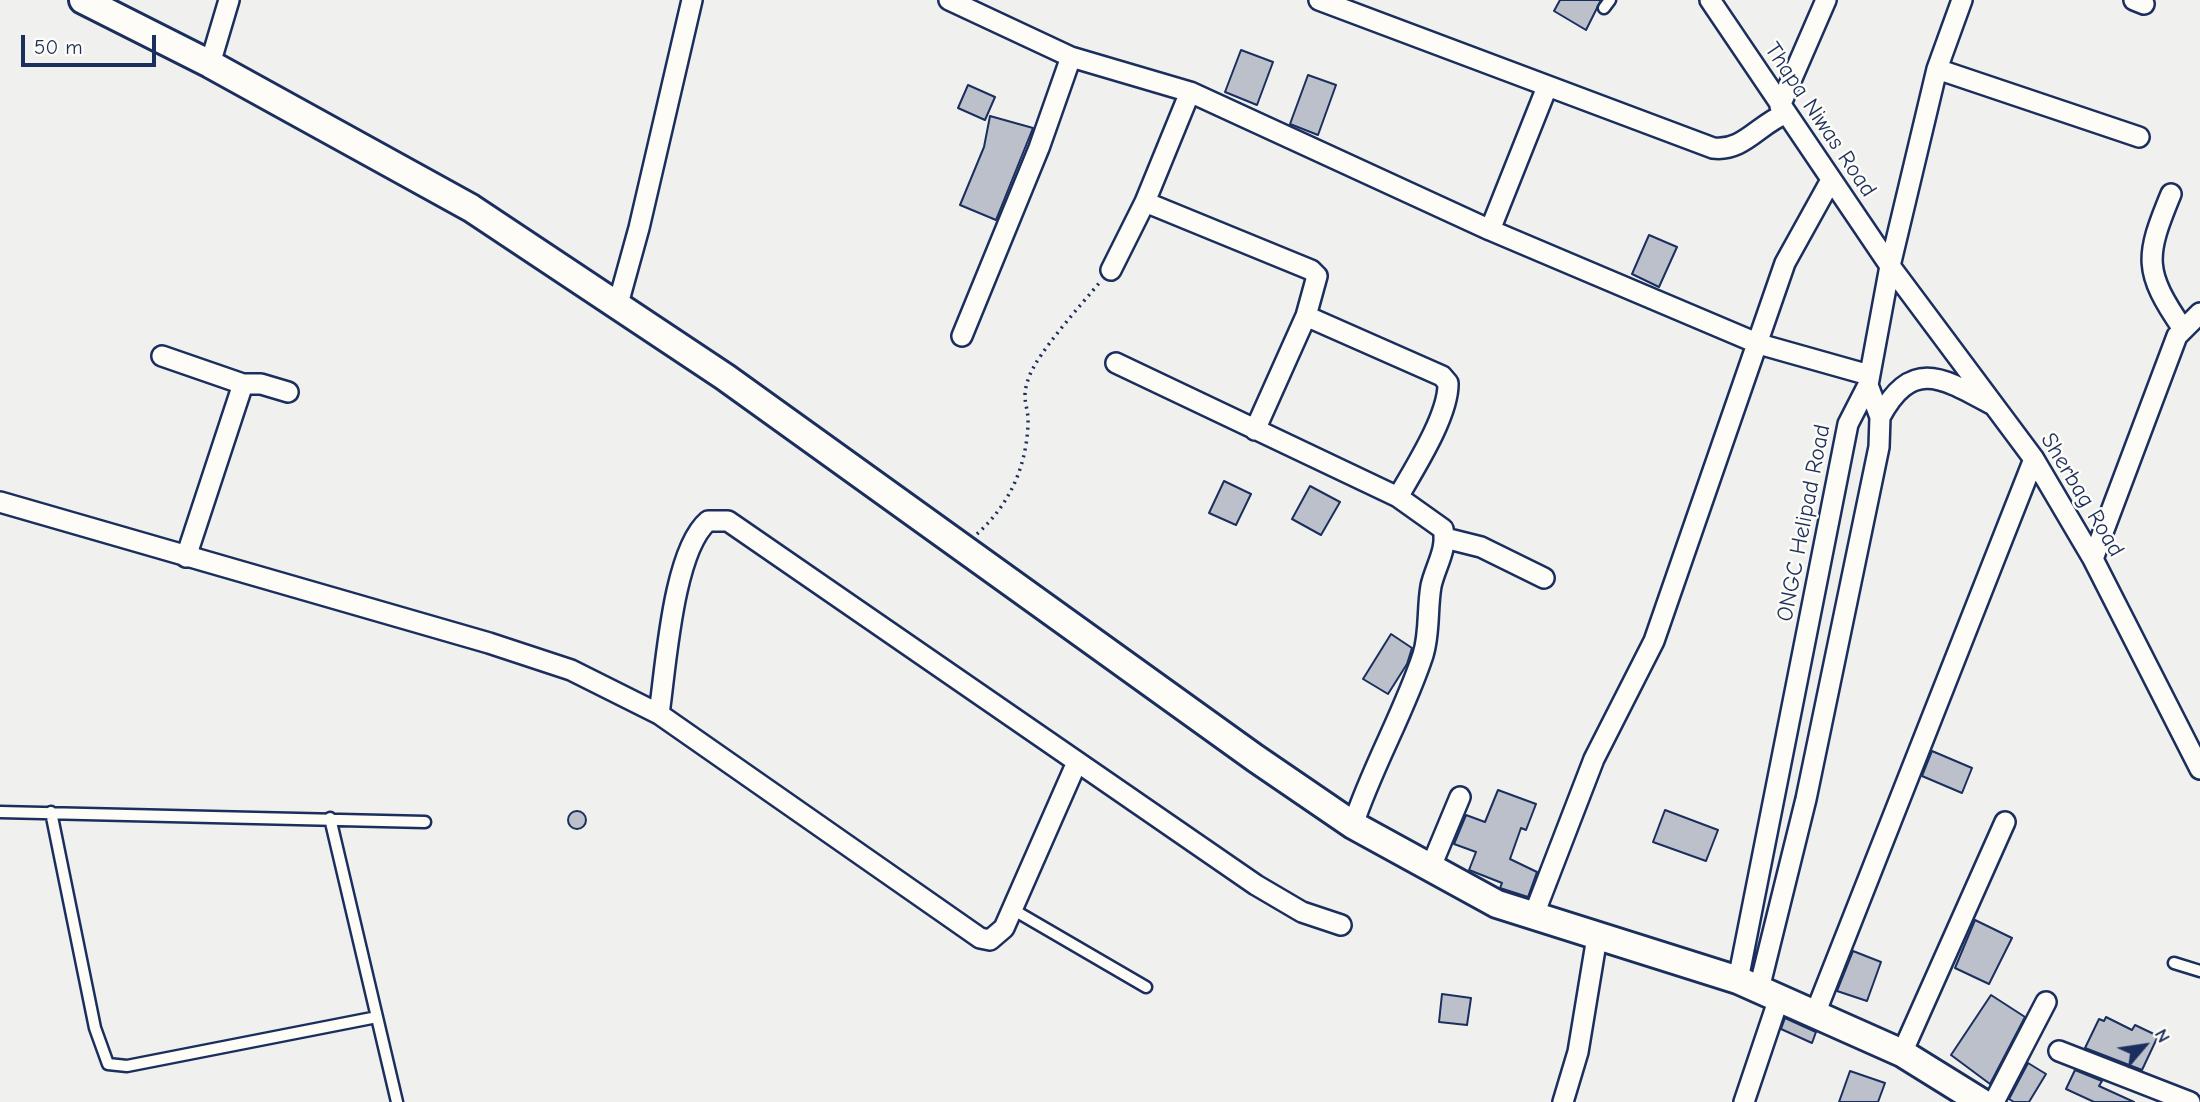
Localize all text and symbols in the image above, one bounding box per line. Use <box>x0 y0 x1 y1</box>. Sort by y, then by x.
scale bar <box>24 21 159 65</box>
text: 50 m <box>34 35 83 59</box>
street label: Thapa Niwas Road <box>1758 37 1882 203</box>
street label: ONGC Helipad Road <box>1771 422 1837 624</box>
street label: Sherbag Road <box>2034 428 2130 562</box>
north arrow <box>2109 1011 2179 1081</box>
text: N <box>2150 1025 2175 1047</box>

